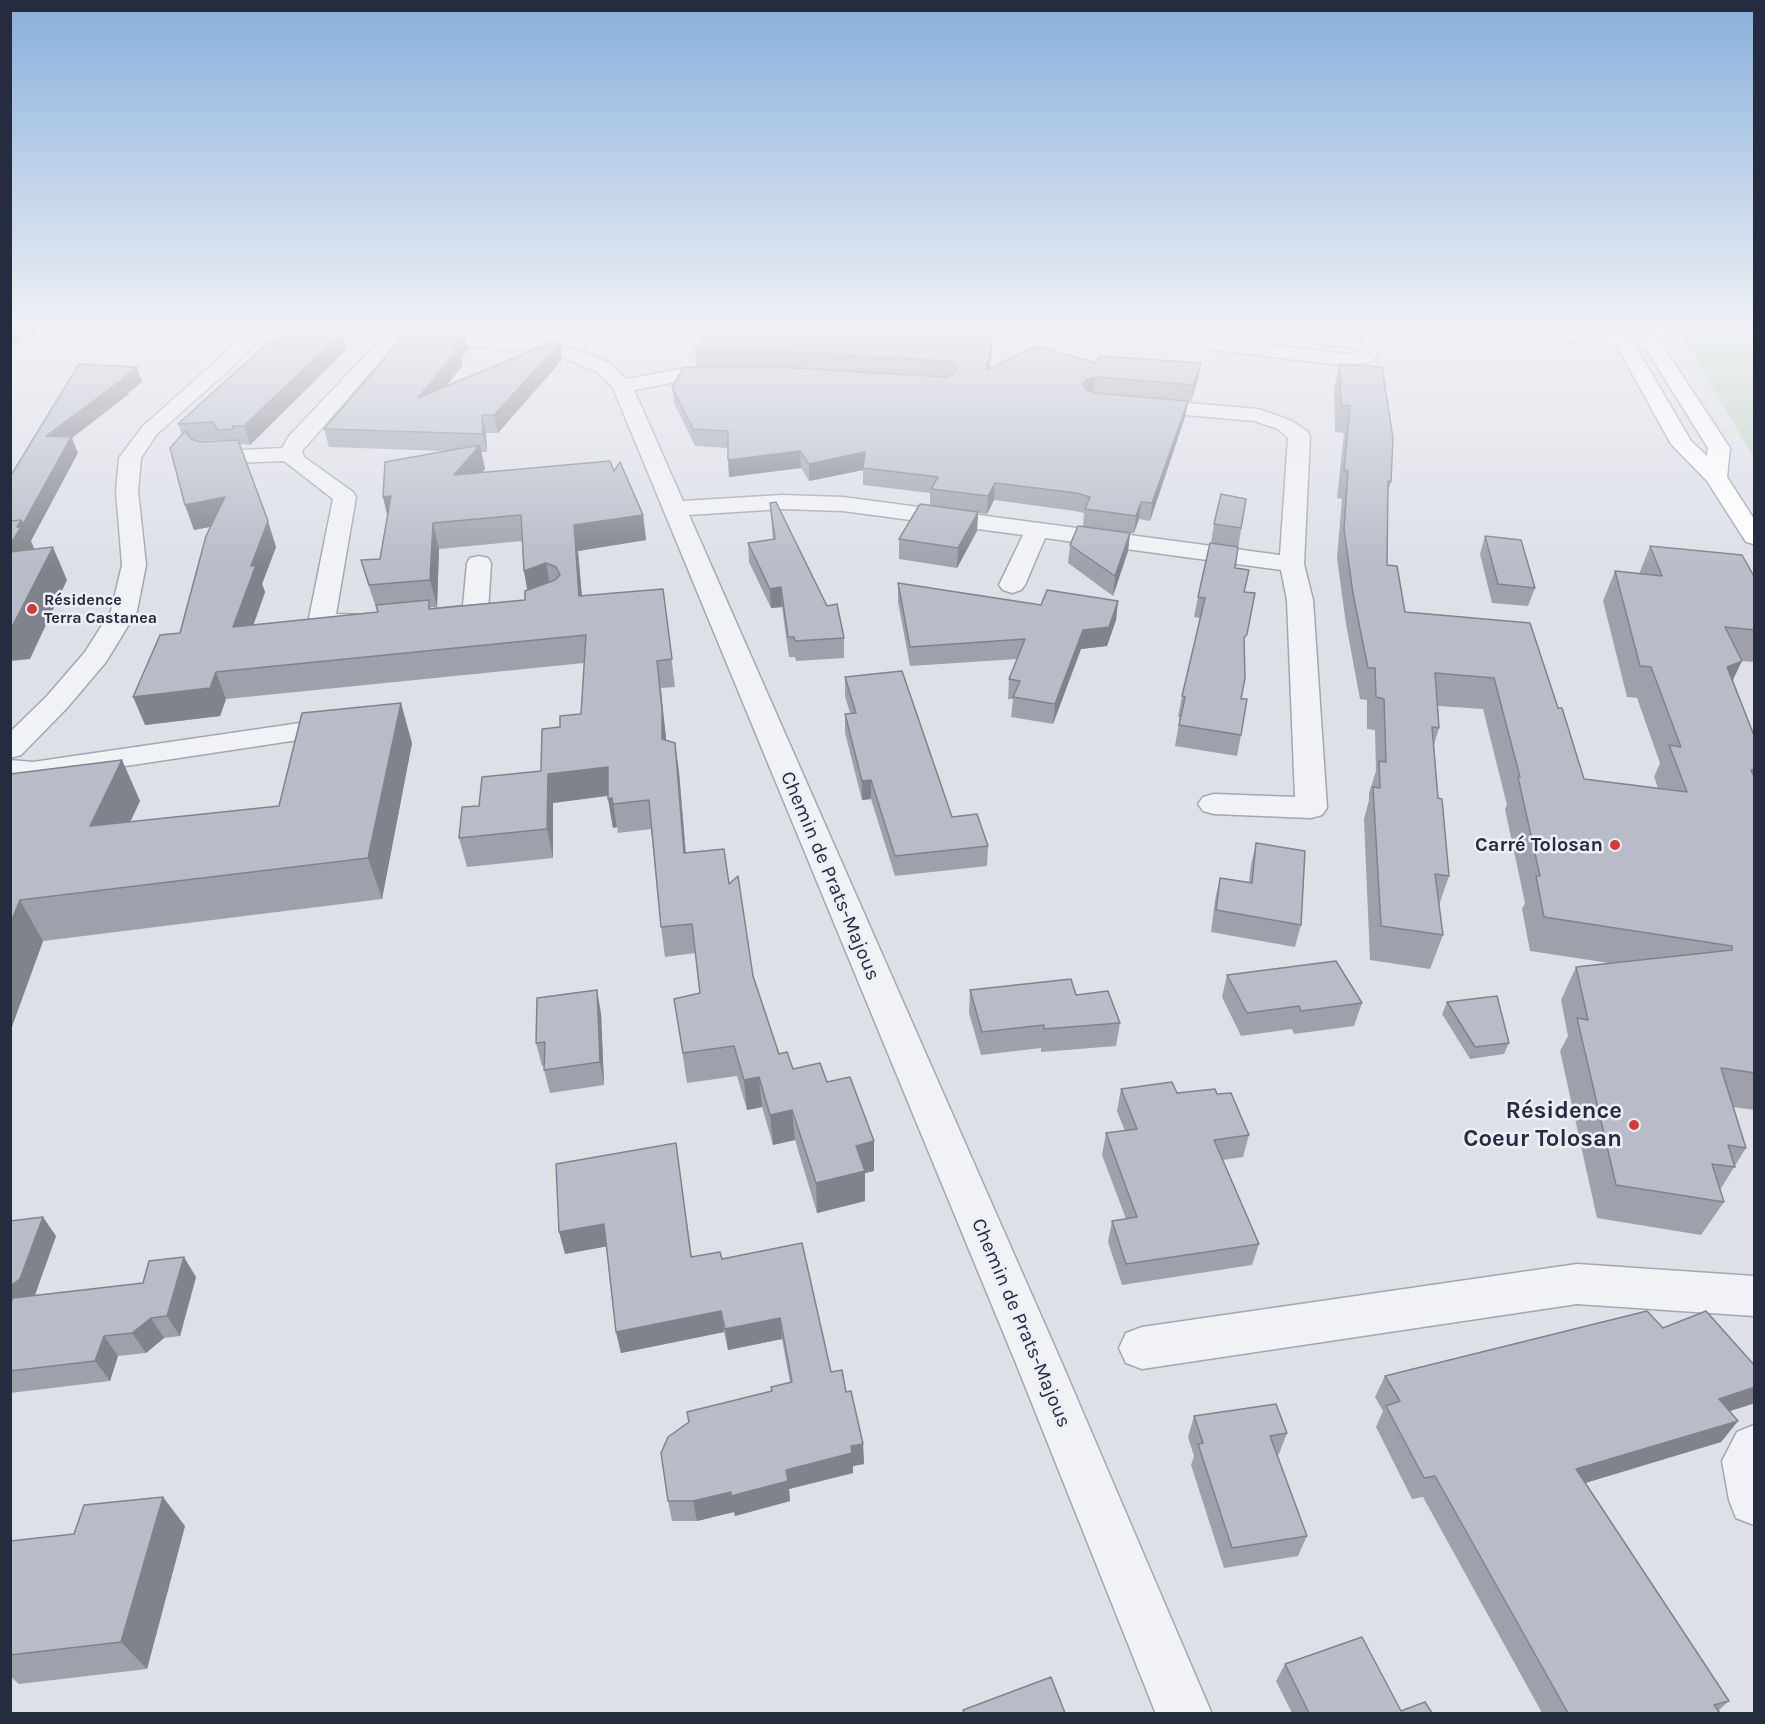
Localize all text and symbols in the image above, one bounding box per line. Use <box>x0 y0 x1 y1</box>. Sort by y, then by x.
place label: Résidence Terra Castanea <box>44 590 157 628</box>
marker: Résidence Terra Castanea <box>25 602 39 616</box>
street label: Chemin de Prats-Majous <box>775 768 885 984</box>
place label: Carré Tolosan <box>1475 833 1603 857</box>
marker: Carré Tolosan <box>1608 838 1622 852</box>
place label: Résidence Coeur Tolosan <box>1463 1097 1622 1153</box>
marker: Résidence Coeur Tolosan <box>1627 1118 1641 1132</box>
street label: Chemin de Prats-Majous <box>966 1215 1076 1431</box>

